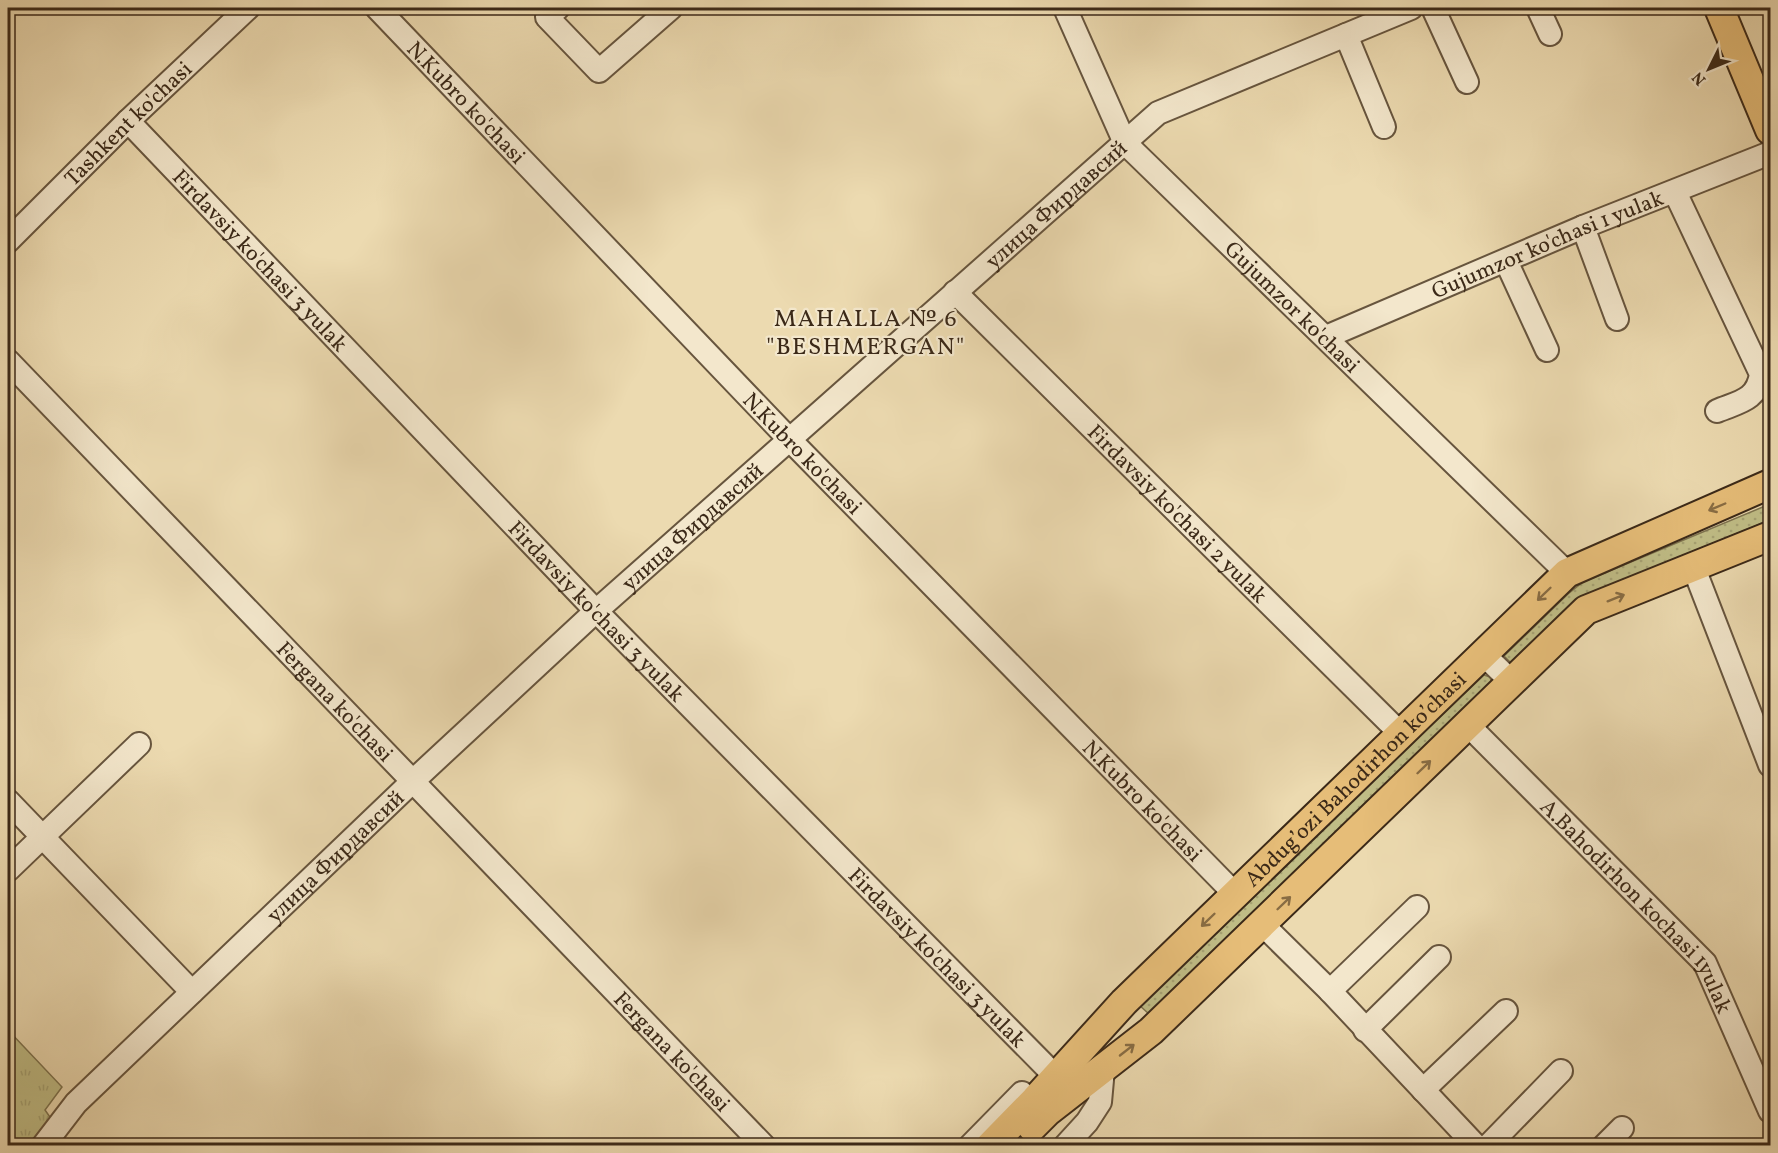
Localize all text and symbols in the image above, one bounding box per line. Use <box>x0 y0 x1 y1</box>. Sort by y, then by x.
street label: N.Kubro ko'chasi <box>399 35 531 172</box>
north arrow <box>1679 39 1739 99</box>
street label: Tashkent ko'chasi <box>58 55 200 194</box>
text: N <box>1687 66 1712 90</box>
street label: улица Фирдавсий <box>979 134 1135 277</box>
street label: Firdavsiy ko'chasi 3 yulak <box>164 163 354 360</box>
street label: Gujumzor ko'chasi 1 yulak <box>1427 184 1669 308</box>
street label: Gujumzor ko'chasi <box>1216 235 1366 381</box>
district label: MAHALLA № 6 "BESHMERGAN" <box>766 303 966 365</box>
street label: N.Kubro ko'chasi <box>734 386 868 523</box>
street label: Firdavsiy ko'chasi 2 yulak <box>1079 418 1273 611</box>
street label: улица Фирдавсий <box>616 457 771 600</box>
one-way arrow <box>1708 502 1726 514</box>
street label: Firdavsiy ko'chasi 3 yulak <box>500 515 691 710</box>
one-way arrow <box>1537 587 1552 602</box>
one-way arrow <box>1606 592 1625 603</box>
street label: Fergana ko'chasi <box>268 635 399 770</box>
street label: Abdug’ozi Bahodirhon ko’chasi <box>1239 665 1474 895</box>
street label: N.Kubro ko'chasi <box>1074 734 1208 870</box>
one-way arrow <box>1417 760 1432 774</box>
street label: улица Фирдавсий <box>260 784 412 931</box>
street label: A.Bahodirhon kochasi 1yulak <box>1532 793 1738 1019</box>
street label: Firdavsiy ko'chasi 3 yulak <box>840 862 1032 1056</box>
one-way arrow <box>1277 895 1292 910</box>
one-way arrow <box>1201 913 1216 927</box>
street label: Fergana ko'chasi <box>605 986 736 1120</box>
one-way arrow <box>1118 1044 1134 1057</box>

